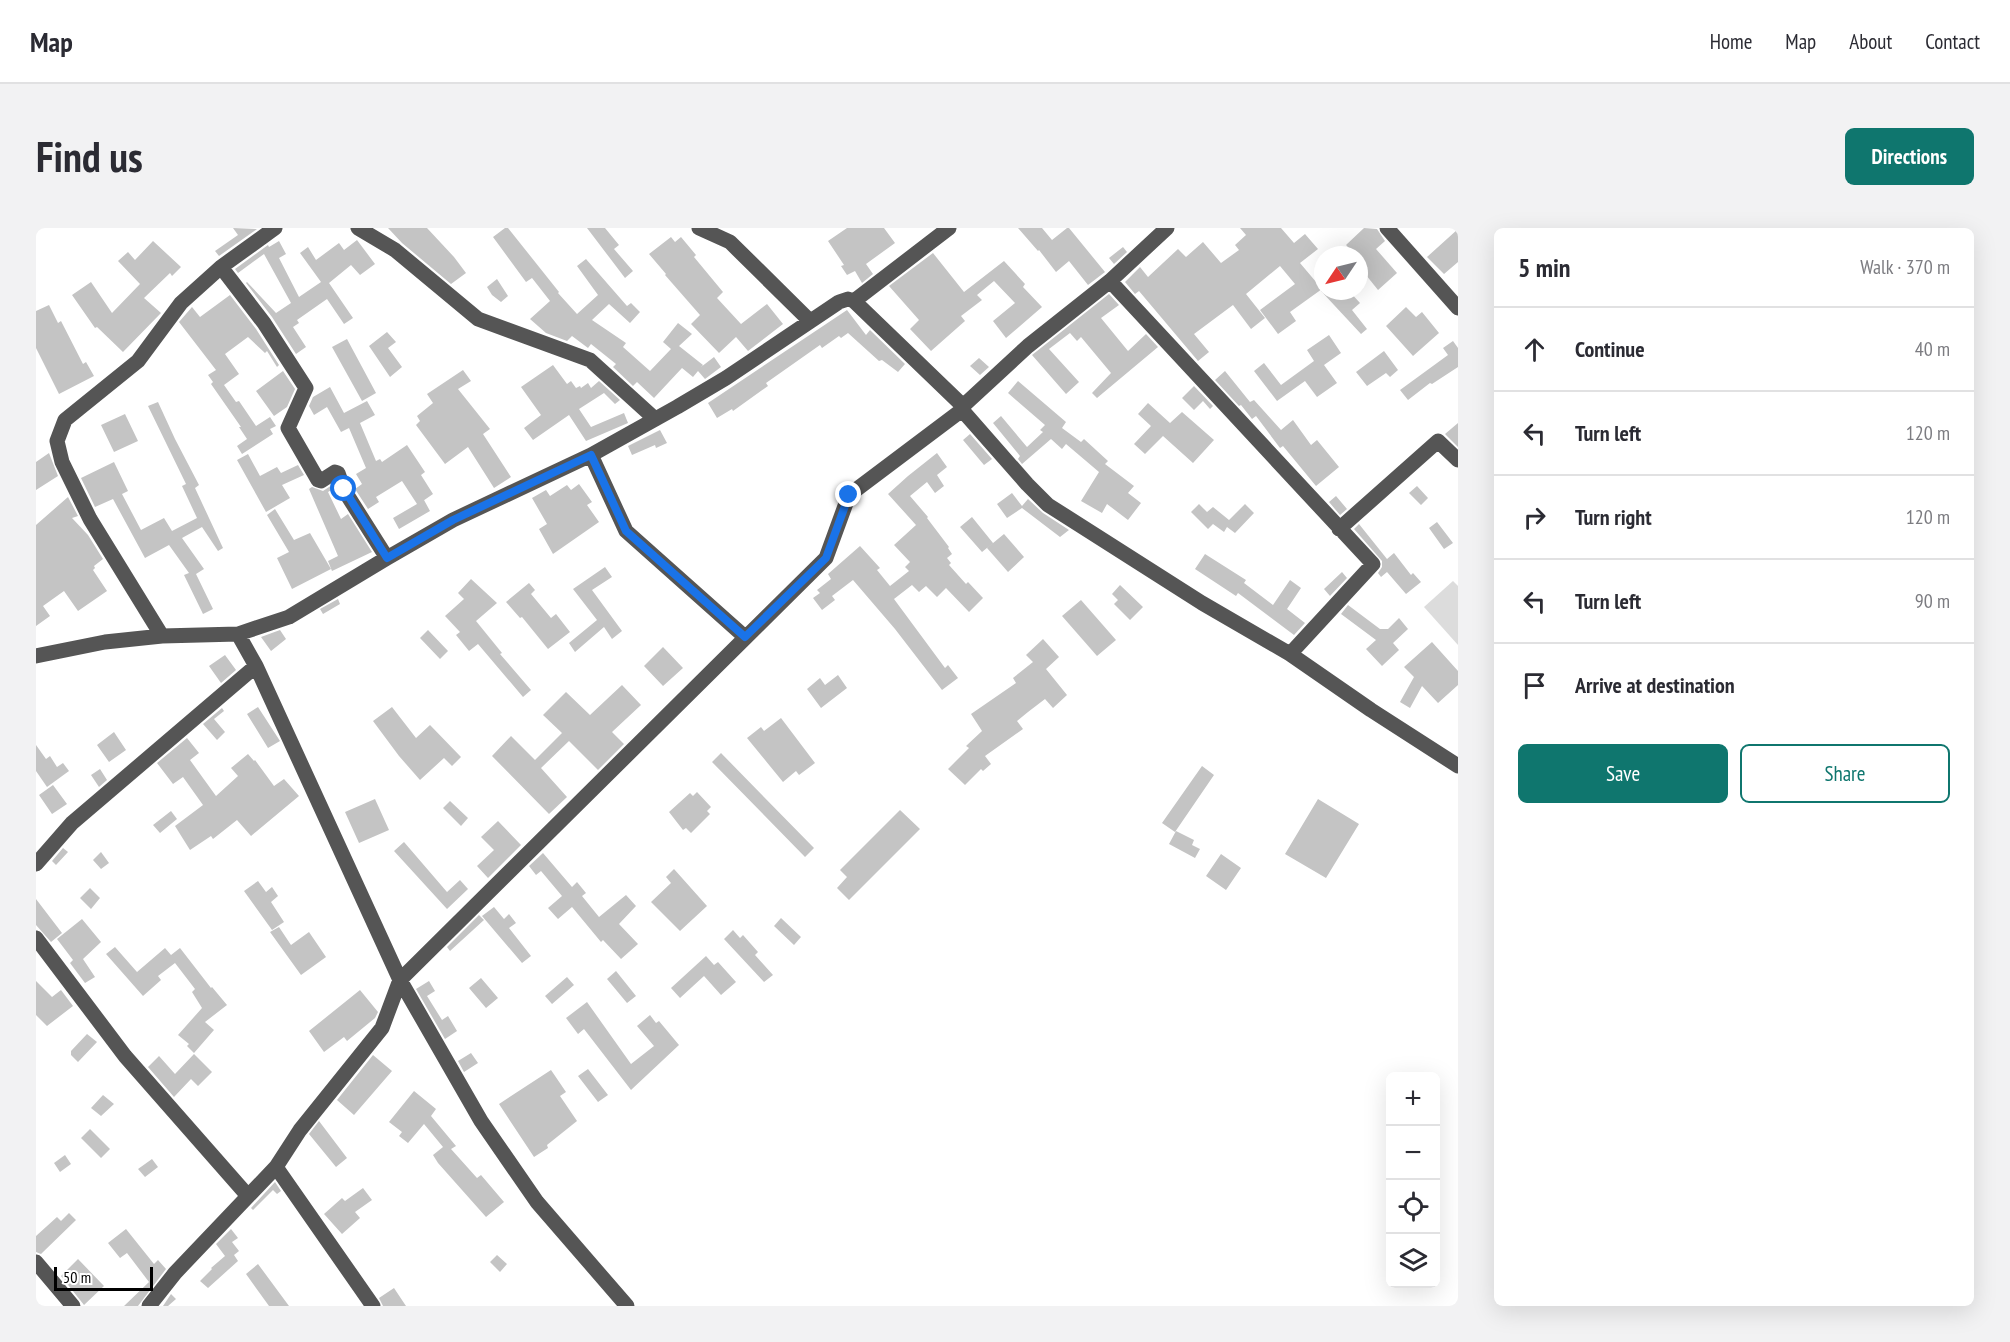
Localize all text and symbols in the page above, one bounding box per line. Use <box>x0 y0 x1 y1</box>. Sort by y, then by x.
text: Map <box>30 23 73 60</box>
text: Home <box>1710 28 1752 55</box>
text: Map <box>1785 28 1816 55</box>
text: About <box>1849 28 1892 55</box>
text: Contact <box>1925 28 1980 55</box>
button: Directions <box>1845 128 1974 185</box>
text: Find us <box>36 129 143 184</box>
north arrow <box>1314 246 1368 300</box>
text: 5 min <box>1518 251 1571 284</box>
text: Walk · 370 m <box>1860 254 1950 280</box>
icon: ahead <box>1518 333 1551 366</box>
text: Continue <box>1575 335 1645 363</box>
text: 40 m <box>1915 336 1950 362</box>
icon: left <box>1518 417 1551 450</box>
text: Turn left <box>1575 419 1641 447</box>
text: 120 m <box>1906 420 1950 446</box>
route start <box>330 475 356 501</box>
route end <box>835 481 861 507</box>
icon: right <box>1518 501 1551 534</box>
text: Turn right <box>1575 503 1652 531</box>
text: 120 m <box>1906 504 1950 530</box>
icon: left <box>1518 585 1551 618</box>
text: Turn left <box>1575 587 1641 615</box>
text: 90 m <box>1915 588 1950 614</box>
icon: arrive <box>1518 669 1551 702</box>
text: Arrive at destination <box>1575 671 1735 699</box>
button: Save <box>1518 744 1728 803</box>
button: Share <box>1740 744 1950 803</box>
map controls <box>1386 1072 1440 1288</box>
button: + <box>1386 1072 1440 1126</box>
button: − <box>1386 1126 1440 1180</box>
button: locate <box>1386 1180 1440 1234</box>
button: layers <box>1386 1234 1440 1288</box>
scale bar <box>54 1264 153 1292</box>
text: 50 m <box>63 1267 91 1287</box>

